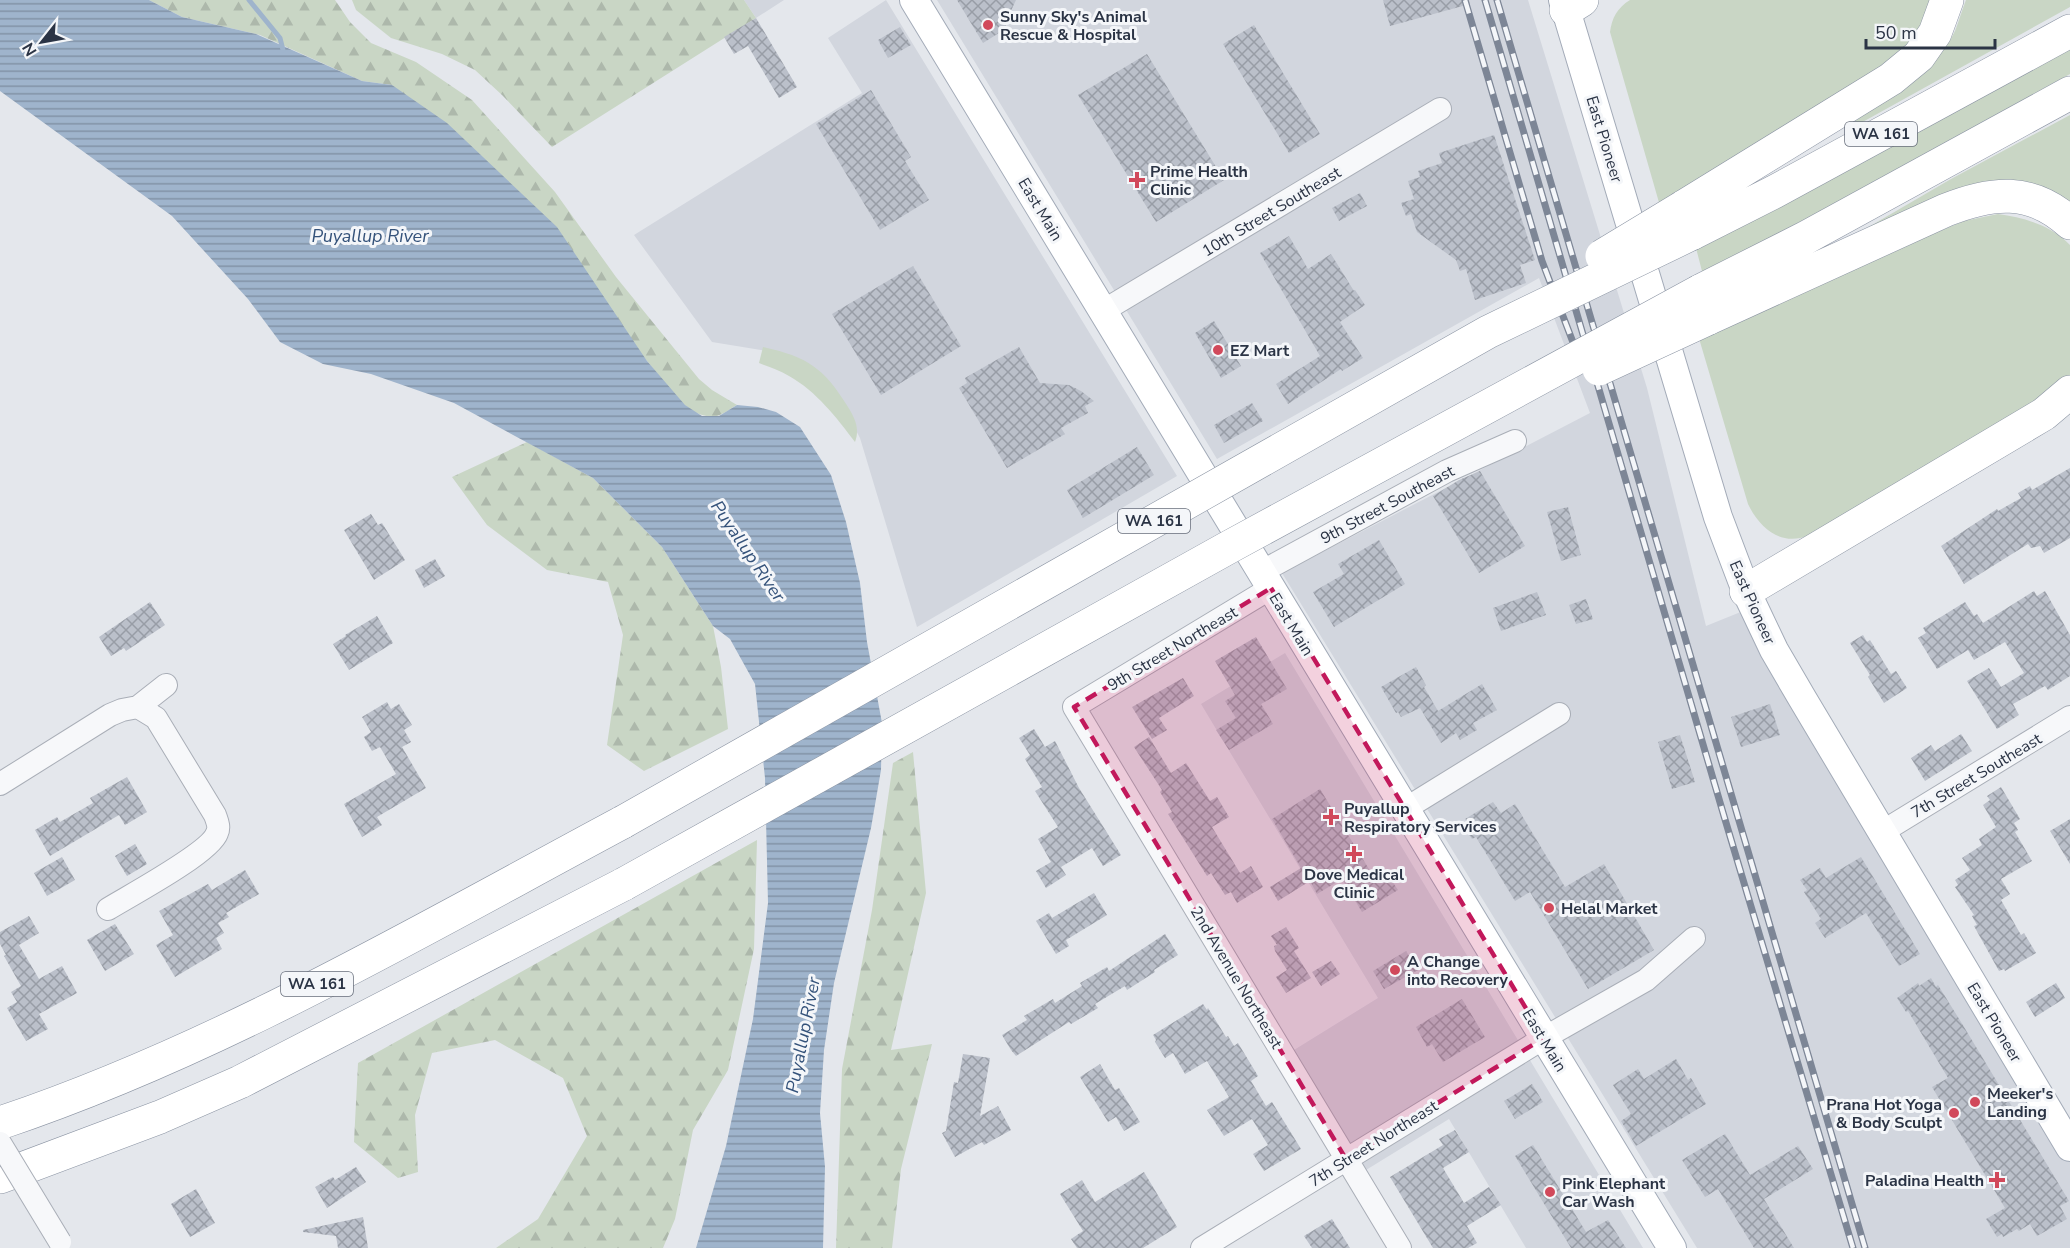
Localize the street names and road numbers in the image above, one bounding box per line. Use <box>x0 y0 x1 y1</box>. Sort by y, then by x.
street label: East Pioneer <box>1580 93 1628 186</box>
road number: WA 161 <box>1845 122 1917 146</box>
street label: 10th Street Southeast <box>1198 161 1345 262</box>
street label: East Main <box>1013 174 1068 245</box>
street label: 9th Street Southeast <box>1317 460 1459 550</box>
road number: WA 161 <box>1118 509 1190 533</box>
street label: East Pioneer <box>1724 557 1780 648</box>
street label: East Main <box>1264 589 1319 660</box>
street label: 9th Street Northeast <box>1103 601 1242 696</box>
street label: 7th Street Southeast <box>1907 728 2046 824</box>
street label: 2nd Avenue Northeast <box>1185 902 1288 1053</box>
road number: WA 161 <box>281 972 353 996</box>
street label: East Pioneer <box>1962 978 2027 1067</box>
street label: East Main <box>1517 1005 1572 1076</box>
street label: 7th Street Northeast <box>1305 1095 1442 1192</box>

